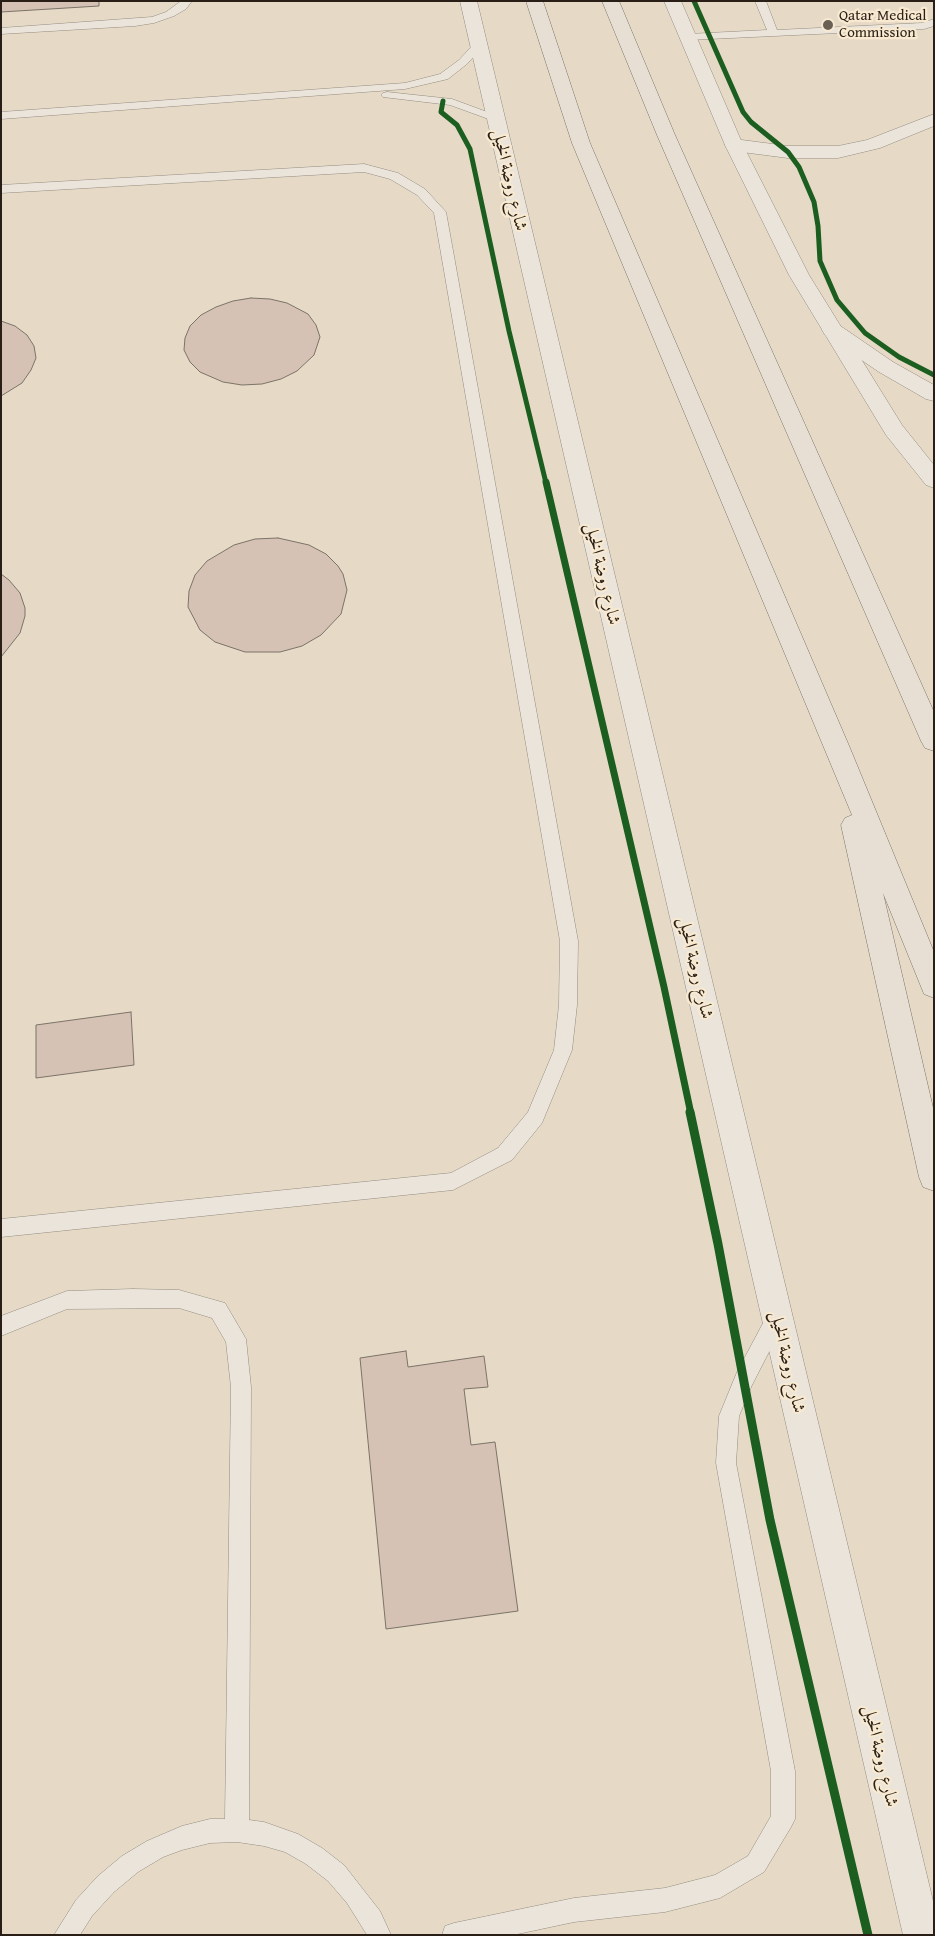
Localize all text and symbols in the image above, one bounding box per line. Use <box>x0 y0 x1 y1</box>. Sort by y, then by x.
place label: Qatar Medical Commission <box>839 7 927 42</box>
marker: Qatar Medical Commission <box>821 18 835 32</box>
street label: شارع روضة الخيل <box>487 127 531 233</box>
street label: شارع روضة الخيل <box>580 521 624 627</box>
street label: شارع روضة الخيل <box>673 915 717 1021</box>
street label: شارع روضة الخيل <box>765 1309 809 1415</box>
street label: شارع روضة الخيل <box>858 1703 902 1809</box>

